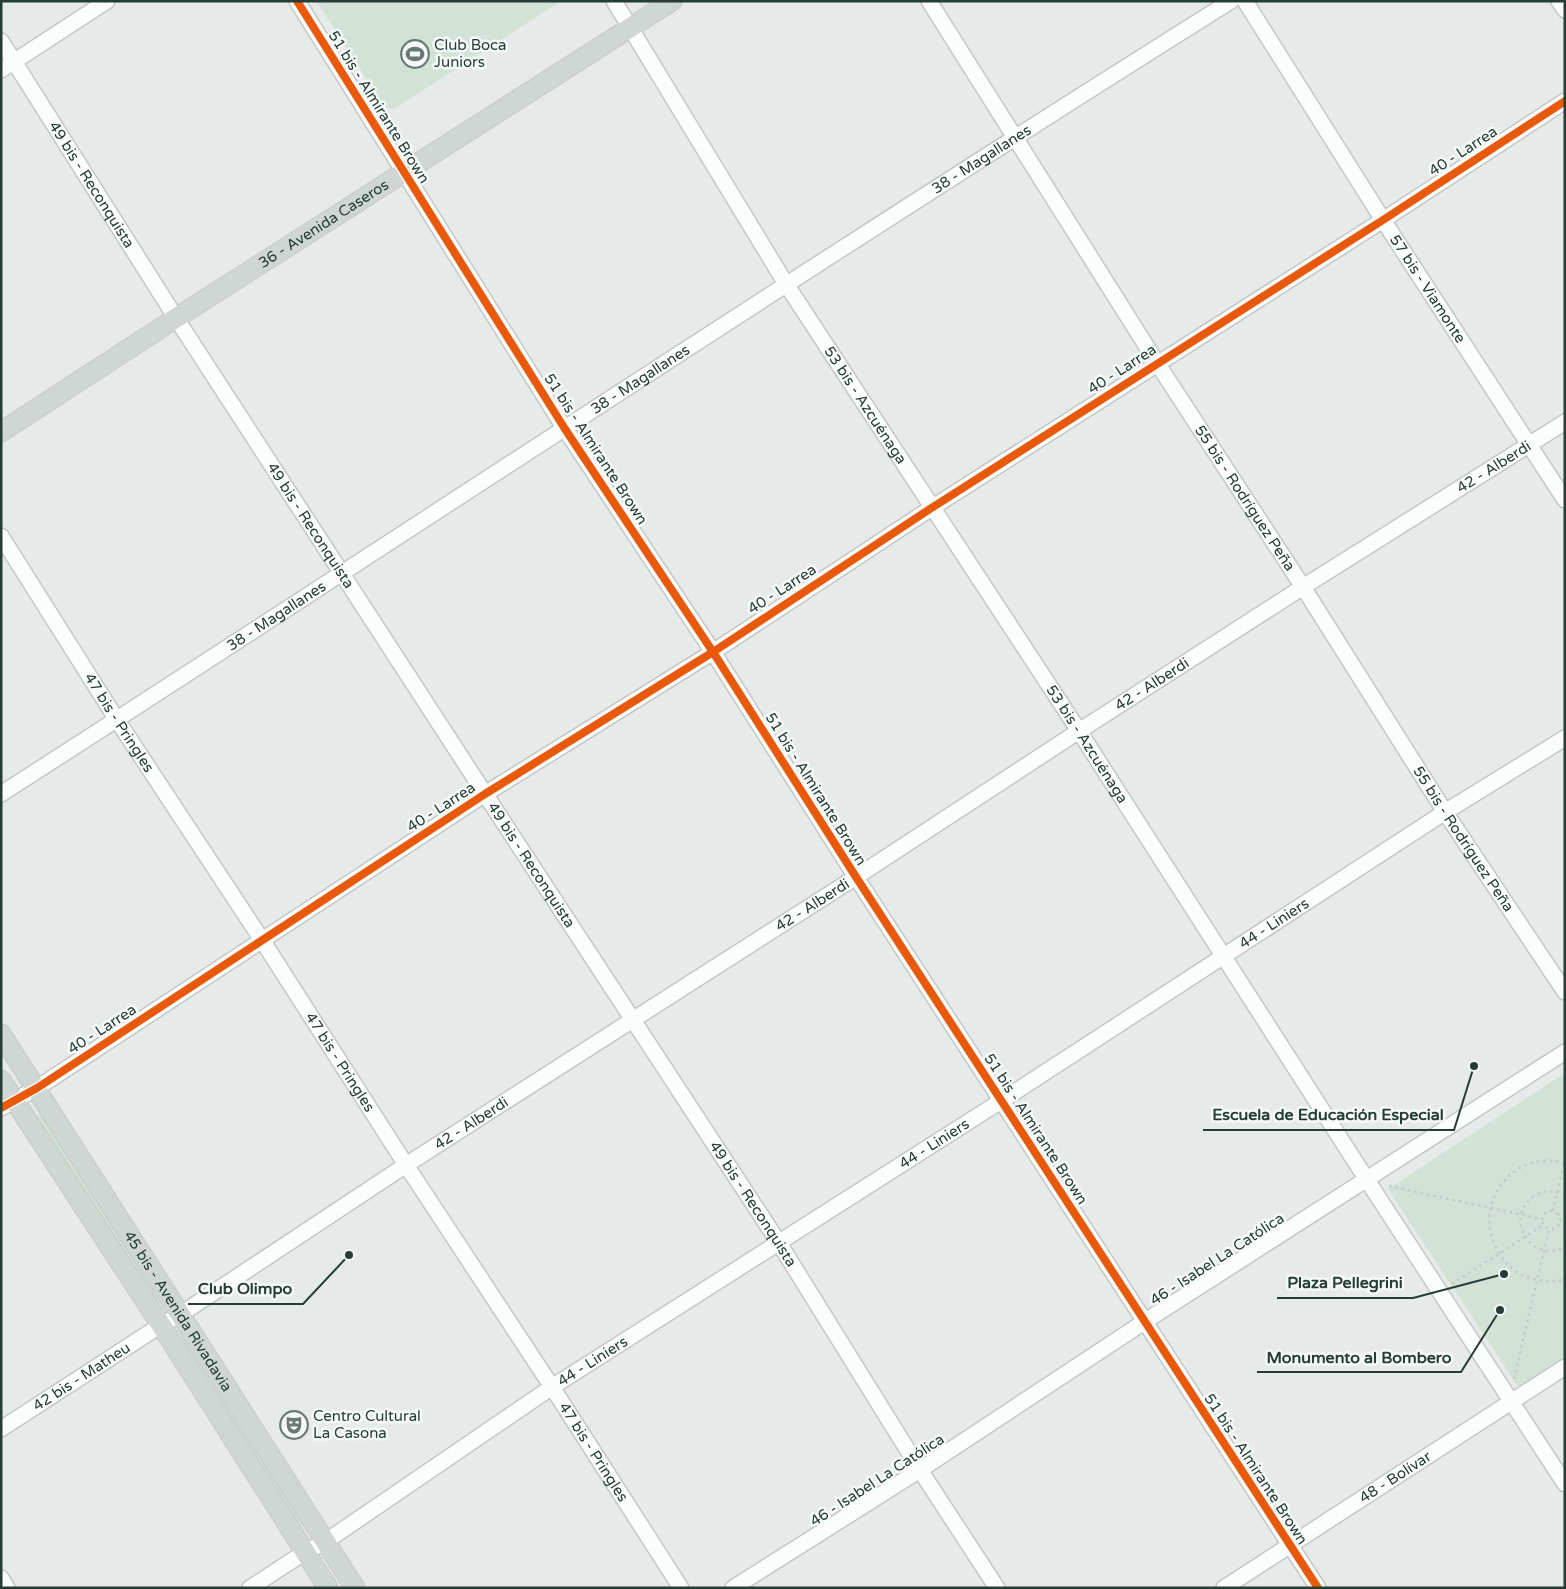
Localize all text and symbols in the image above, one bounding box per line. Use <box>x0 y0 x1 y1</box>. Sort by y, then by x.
street label: 51 bis - Almirante Brown <box>325 27 433 187</box>
place label: Club Boca Juniors <box>434 36 507 71</box>
sports icon: Club Boca Juniors <box>400 39 430 69</box>
street label: 49 bis - Reconquista <box>45 118 138 251</box>
street label: 38 - Magallanes <box>928 121 1034 198</box>
street label: 40 - Larrea <box>1425 122 1501 180</box>
street label: 36 - Avenida Caseros <box>255 175 392 272</box>
street label: 57 bis - Viamonte <box>1386 231 1470 346</box>
street label: 40 - Larrea <box>1084 340 1160 398</box>
street label: 38 - Magallanes <box>587 341 693 418</box>
street label: 53 bis - Azcuénaga <box>820 343 910 467</box>
street label: 51 bis - Almirante Brown <box>540 370 652 528</box>
street label: 55 bis - Rodríguez Peña <box>1191 422 1299 574</box>
street label: 42 - Alberdi <box>1453 437 1534 497</box>
street label: 49 bis - Reconquista <box>263 459 358 592</box>
street label: 40 - Larrea <box>744 560 820 618</box>
street label: 38 - Magallanes <box>223 577 329 654</box>
street label: 42 - Alberdi <box>1112 654 1192 715</box>
street label: 47 bis - Pringles <box>81 670 158 776</box>
street label: 53 bis - Azcuénaga <box>1042 682 1132 806</box>
street label: 51 bis - Almirante Brown <box>762 709 870 869</box>
street label: 55 bis - Rodríguez Peña <box>1409 763 1518 915</box>
street label: 40 - Larrea <box>403 778 479 836</box>
street label: 49 bis - Reconquista <box>484 799 579 931</box>
street label: 42 - Alberdi <box>772 875 853 935</box>
street label: 44 - Liniers <box>1236 894 1312 953</box>
street label: 40 - Larrea <box>64 1000 140 1058</box>
street label: 47 bis - Pringles <box>302 1009 379 1115</box>
street label: 51 bis - Almirante Brown <box>980 1050 1092 1208</box>
street label: 42 - Alberdi <box>431 1093 512 1154</box>
callout: Escuela de Educación Especial <box>1203 1099 1454 1130</box>
text: Escuela de Educación Especial <box>1212 1105 1444 1125</box>
street label: 44 - Liniers <box>896 1115 972 1173</box>
street label: 49 bis - Reconquista <box>706 1138 800 1270</box>
street label: 46 - Isabel La Católica <box>1147 1209 1287 1309</box>
street label: 45 bis - Avenida Rivadavia <box>120 1227 236 1395</box>
callout: Plaza Pellegrini <box>1277 1267 1413 1298</box>
callout: Club Olimpo <box>188 1273 303 1304</box>
text: Plaza Pellegrini <box>1287 1273 1403 1293</box>
text: Club Olimpo <box>198 1279 292 1299</box>
street label: 44 - Liniers <box>554 1332 631 1390</box>
street label: 42 bis - Matheu <box>29 1339 134 1415</box>
callout: Monumento al Bombero <box>1257 1341 1461 1372</box>
text: Monumento al Bombero <box>1267 1348 1452 1368</box>
street label: 51 bis - Almirante Brown <box>1200 1390 1312 1548</box>
street label: 47 bis - Pringles <box>555 1399 632 1505</box>
place label: Centro Cultural La Casona <box>313 1407 421 1442</box>
theatre icon: Centro Cultural La Casona <box>279 1410 309 1440</box>
street label: 46 - Isabel La Católica <box>807 1430 947 1530</box>
street label: 48 - Bolívar <box>1356 1447 1435 1507</box>

